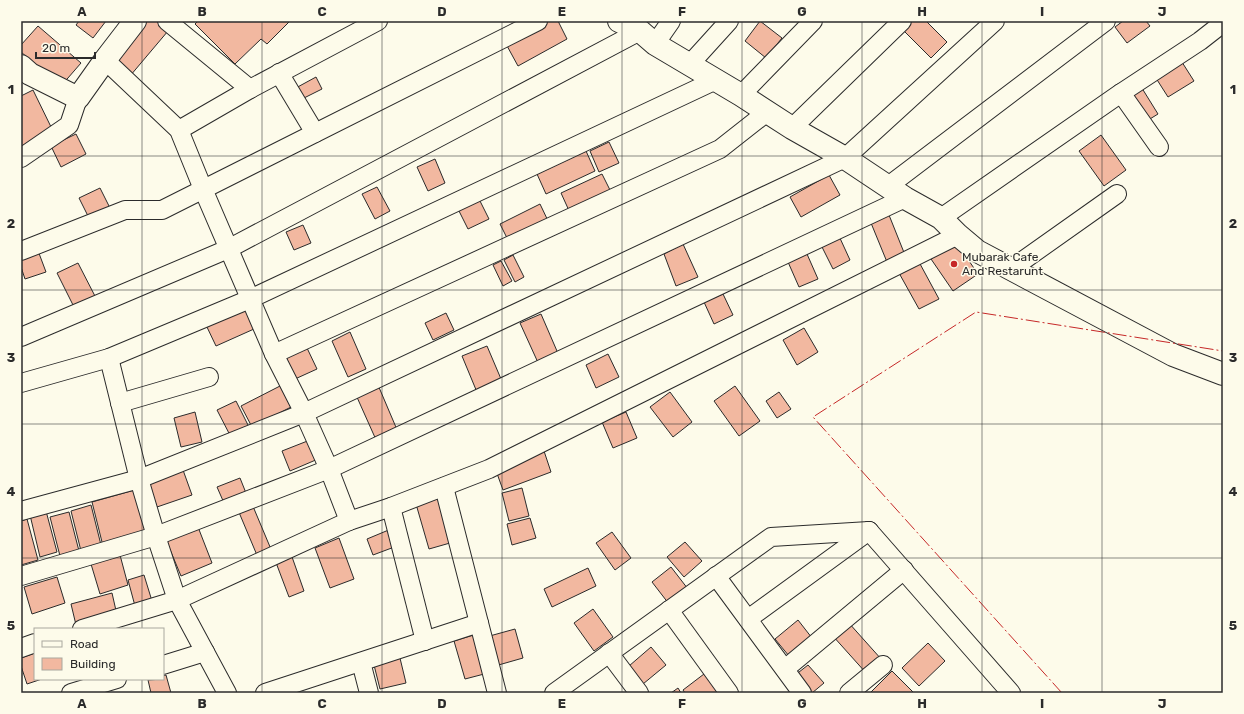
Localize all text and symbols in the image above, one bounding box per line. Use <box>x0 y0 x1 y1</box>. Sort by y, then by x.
text: A <box>77 4 87 19</box>
text: B <box>197 4 207 19</box>
text: C <box>317 4 327 19</box>
text: D <box>437 4 447 19</box>
text: E <box>558 4 566 19</box>
text: F <box>678 4 686 19</box>
text: G <box>797 4 807 19</box>
text: H <box>917 4 927 19</box>
text: I <box>1040 4 1044 19</box>
text: J <box>1158 4 1166 19</box>
scale bar <box>36 34 95 60</box>
text: 20 m <box>42 41 70 55</box>
text: 1 <box>8 82 14 97</box>
text: 1 <box>1230 82 1236 97</box>
text: 2 <box>7 216 15 231</box>
text: 2 <box>1229 216 1237 231</box>
place label: Mubarak Cafe And Restarunt <box>962 250 1043 278</box>
marker: Mubarak Cafe And Restarunt <box>949 259 959 269</box>
text: 3 <box>7 350 16 365</box>
text: 3 <box>1229 350 1238 365</box>
text: 4 <box>7 484 16 499</box>
text: 4 <box>1229 484 1238 499</box>
text: 5 <box>7 618 15 633</box>
text: 5 <box>1229 618 1237 633</box>
legend <box>34 628 164 680</box>
text: Road <box>70 637 98 651</box>
text: Building <box>70 657 116 671</box>
text: A <box>77 696 87 711</box>
text: B <box>197 696 207 711</box>
text: C <box>317 696 327 711</box>
text: D <box>437 696 447 711</box>
text: E <box>558 696 566 711</box>
text: F <box>678 696 686 711</box>
text: G <box>797 696 807 711</box>
text: H <box>917 696 927 711</box>
text: I <box>1040 696 1044 711</box>
text: J <box>1158 696 1166 711</box>

